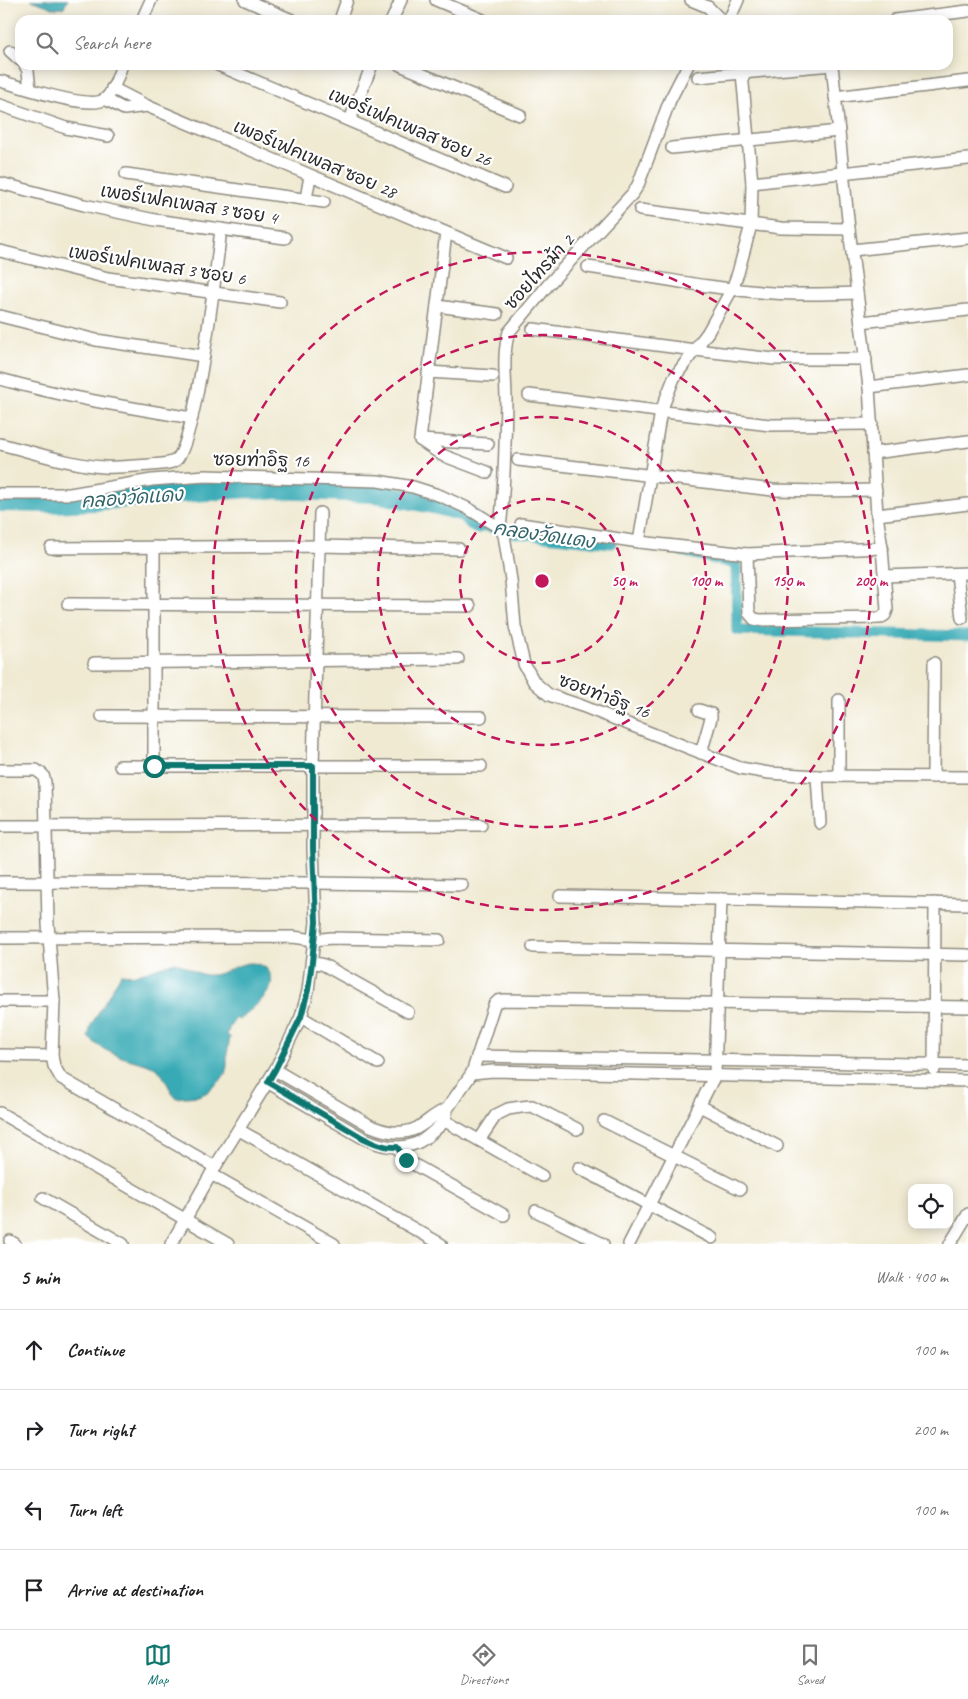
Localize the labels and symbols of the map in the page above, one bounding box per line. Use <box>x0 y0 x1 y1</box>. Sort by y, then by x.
street label: เพอร์เฟคเพลส ซอย 26 <box>325 81 496 172</box>
street label: เพอร์เฟคเพลส ซอย 28 <box>230 113 402 204</box>
street label: เพอร์เฟคเพลส 3 ซอย 4 <box>99 177 281 229</box>
street label: ซอยไทรม้า 2 <box>498 227 580 314</box>
street label: เพอร์เฟคเพลส 3 ซอย 6 <box>67 238 248 290</box>
street label: ซอยท่าอิฐ 16 <box>213 447 310 473</box>
water label: คลองวัดแดง <box>80 482 185 514</box>
water label: คลองวัดแดง <box>492 516 597 554</box>
centre of rings <box>533 572 551 590</box>
text: 50 m <box>611 572 638 591</box>
text: 100 m <box>690 572 724 591</box>
text: 150 m <box>772 572 806 591</box>
text: 200 m <box>855 572 889 591</box>
street label: ซอยท่าอิฐ 16 <box>555 668 654 725</box>
route start <box>143 755 166 778</box>
route end <box>395 1149 418 1172</box>

